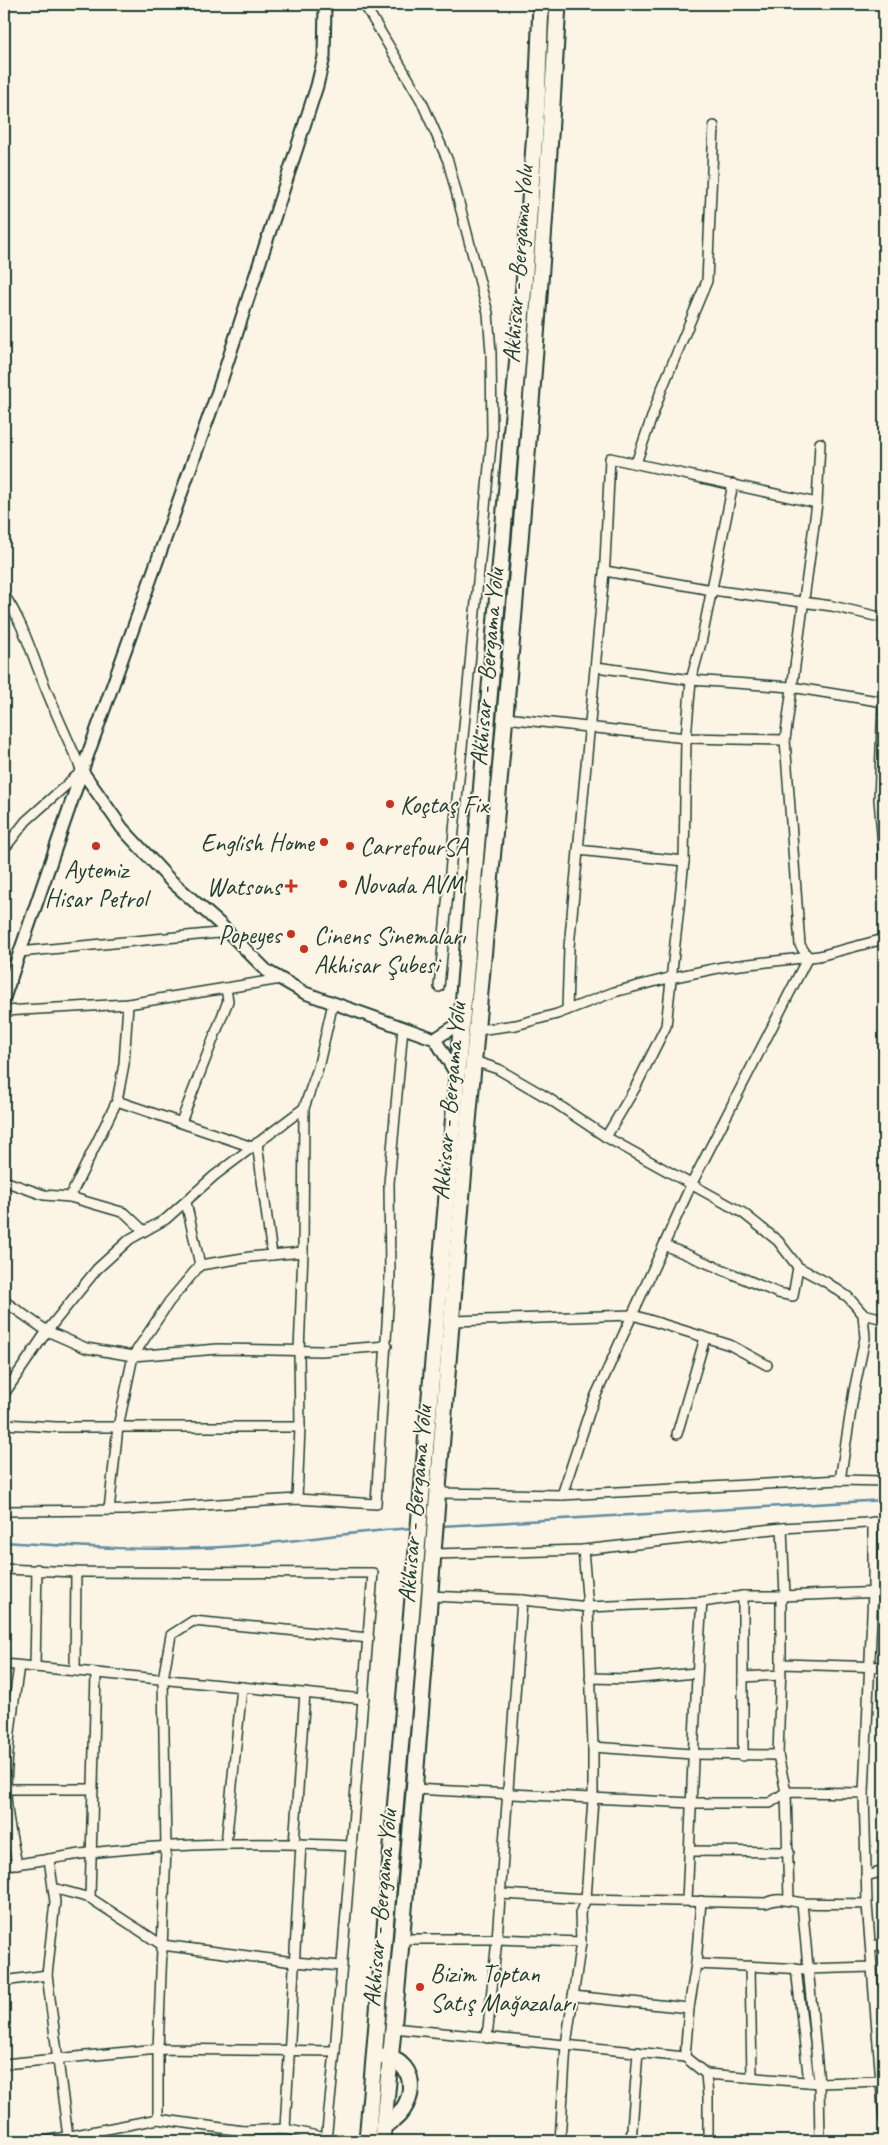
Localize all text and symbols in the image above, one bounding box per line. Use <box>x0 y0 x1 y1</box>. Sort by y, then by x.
street label: Akhisar - Bergama Yolu <box>495 162 541 364</box>
street label: Akhisar - Bergama Yolu <box>462 565 512 767</box>
place label: Koçtaş Fix <box>400 789 490 821</box>
marker: Koçtaş Fix <box>384 798 396 810</box>
place label: English Home <box>201 827 316 859</box>
place label: CarrefourSA <box>360 831 469 863</box>
marker: English Home <box>318 836 330 848</box>
marker: Aytemiz Hisar Petrol <box>90 840 102 852</box>
marker: CarrefourSA <box>344 840 356 852</box>
place label: Aytemiz Hisar Petrol <box>45 854 152 915</box>
place label: Novada AVM <box>353 869 464 901</box>
place label: Watsons <box>207 871 283 903</box>
marker: Novada AVM <box>337 878 349 890</box>
marker: Watsons <box>285 880 297 892</box>
place label: Popeyes <box>219 919 283 951</box>
place label: Cinens Sinemaları Akhisar Şubesi <box>314 920 467 981</box>
marker: Popeyes <box>285 928 297 940</box>
marker: Cinens Sinemaları Akhisar Şubesi <box>298 943 310 955</box>
street label: Akhisar - Bergama Yolu <box>424 999 474 1201</box>
street label: Akhisar - Bergama Yolu <box>390 1402 440 1604</box>
street label: Akhisar - Bergama Yolu <box>355 1806 405 2008</box>
place label: Bizim Toptan Satış Mağazaları <box>430 1958 576 2019</box>
marker: Bizim Toptan Satış Mağazaları <box>414 1981 426 1993</box>

